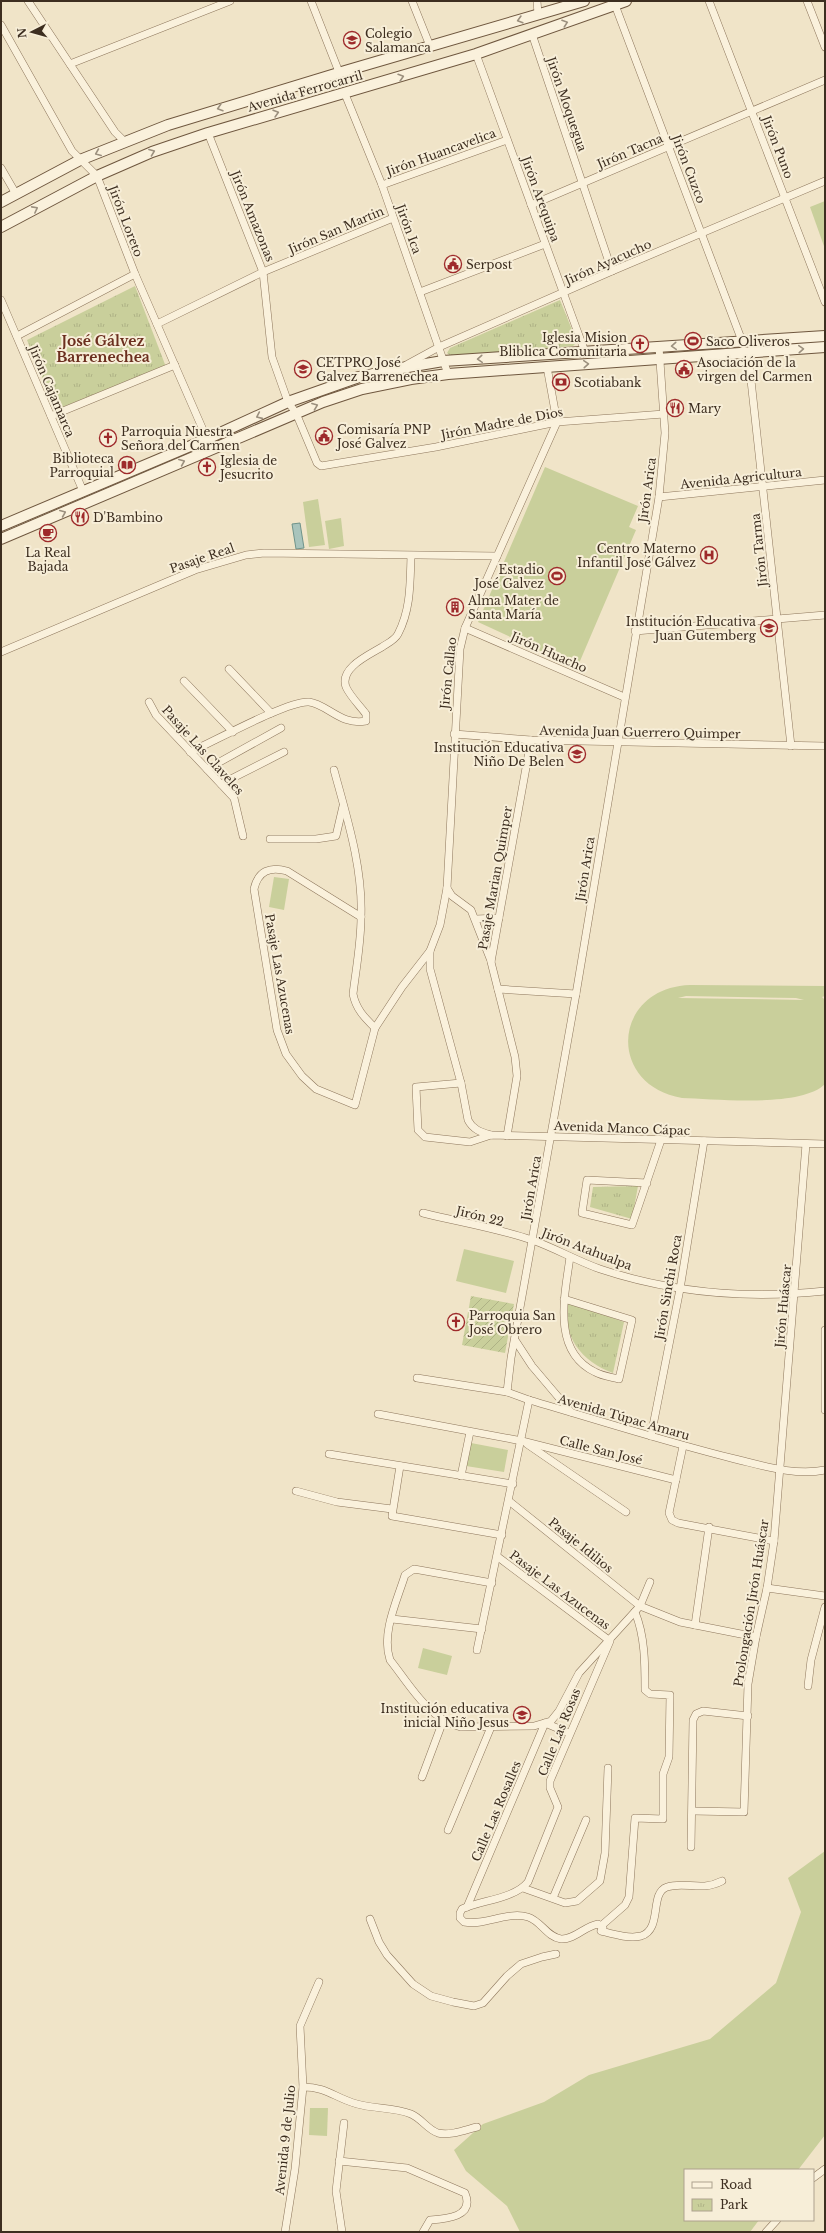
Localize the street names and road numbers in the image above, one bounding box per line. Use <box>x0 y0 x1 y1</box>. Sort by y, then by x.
street label: Jirón Moquegua <box>543 53 590 154</box>
street label: Avenida Ferrocarril <box>245 67 364 115</box>
street label: Jirón Puno <box>758 112 797 181</box>
street label: Jirón Huancavelica <box>382 125 498 179</box>
street label: Jirón Tacna <box>593 130 665 172</box>
street label: Jirón Cuzco <box>668 131 709 206</box>
street label: Jirón Arequipa <box>518 152 564 244</box>
street label: Jirón Amazonas <box>227 166 278 264</box>
street label: Jirón Loreto <box>105 181 147 259</box>
street label: Jirón Ica <box>392 200 425 256</box>
street label: Jirón San Martin <box>284 203 386 258</box>
street label: Jirón Ayacucho <box>561 236 654 289</box>
street label: Jirón Cajamarca <box>25 341 78 440</box>
street label: Jirón Madre de Dios <box>438 404 564 443</box>
street label: Jirón Arica <box>635 456 659 525</box>
street label: Avenida Agricultura <box>679 464 803 492</box>
street label: Jirón Tarma <box>748 512 771 589</box>
street label: Pasaje Real <box>168 540 236 576</box>
street label: Jirón Huacho <box>507 628 590 676</box>
street label: Jirón Callao <box>437 636 459 712</box>
street label: Pasaje Las Claveles <box>159 702 247 798</box>
street label: Avenida Juan Guerrero Quimper <box>538 723 741 741</box>
street label: Pasaje Marian Quimper <box>475 805 515 951</box>
street label: Jirón Arica <box>572 835 598 905</box>
street label: Pasaje Las Azucenas <box>262 912 298 1036</box>
street label: Avenida Manco Cápac <box>553 1118 691 1138</box>
street label: Jirón Arica <box>518 1154 544 1224</box>
street label: Jirón 22 <box>453 1202 505 1229</box>
street label: Jirón Atahualpa <box>538 1224 635 1273</box>
street label: Jirón Sinchi Roca <box>651 1233 685 1343</box>
street label: Jirón Huáscar <box>772 1263 794 1350</box>
street label: Avenida Túpac Amaru <box>555 1391 692 1443</box>
street label: Calle San José <box>558 1432 644 1468</box>
street label: Pasaje Idilios <box>546 1514 616 1576</box>
street label: Prolongación Jirón Huáscar <box>730 1518 772 1688</box>
street label: Pasaje Las Azucenas <box>507 1547 613 1633</box>
street label: Calle Las Rosas <box>535 1686 583 1778</box>
street label: Calle Las Rosalles <box>468 1758 524 1864</box>
street label: Avenida 9 de Julio <box>272 2084 298 2197</box>

